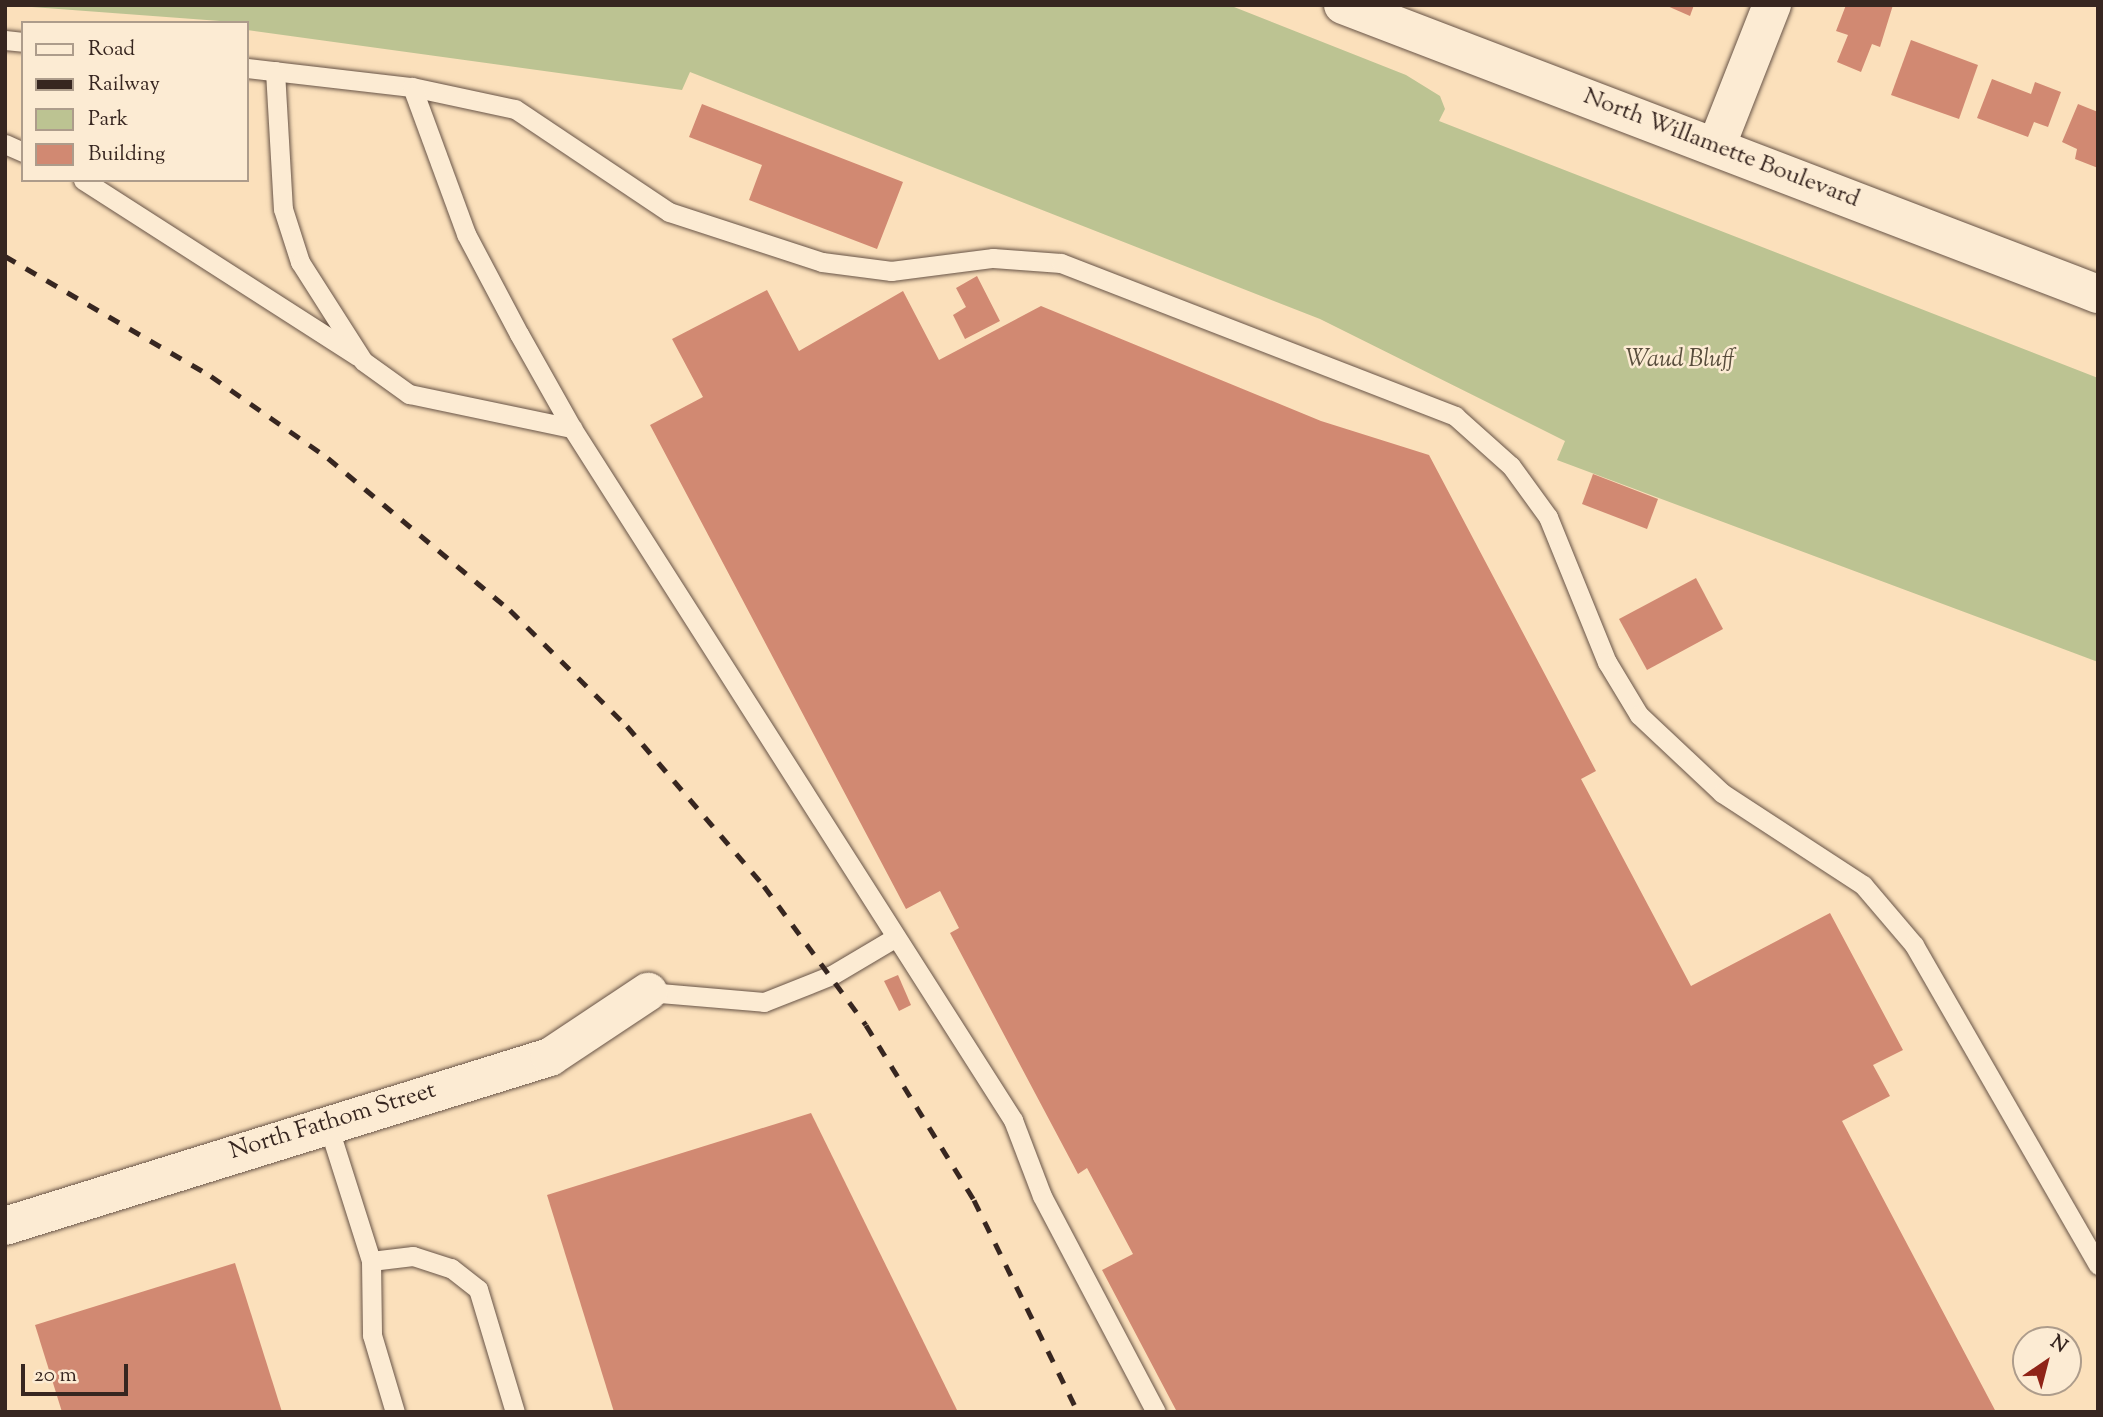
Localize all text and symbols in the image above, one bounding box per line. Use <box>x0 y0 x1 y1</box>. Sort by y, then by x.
legend <box>21 21 248 182</box>
text: Road <box>88 35 135 65</box>
text: Railway <box>88 70 160 100</box>
street label: North Willamette Boulevard <box>1579 83 1863 215</box>
text: Park <box>88 105 128 135</box>
text: Building <box>88 140 165 170</box>
park label: Waud Bluff <box>1625 347 1735 375</box>
street label: North Fathom Street <box>226 1077 440 1167</box>
north arrow <box>2012 1326 2082 1396</box>
text: N <box>2044 1330 2072 1360</box>
scale bar <box>24 1350 131 1394</box>
text: 20 m <box>34 1361 77 1391</box>

